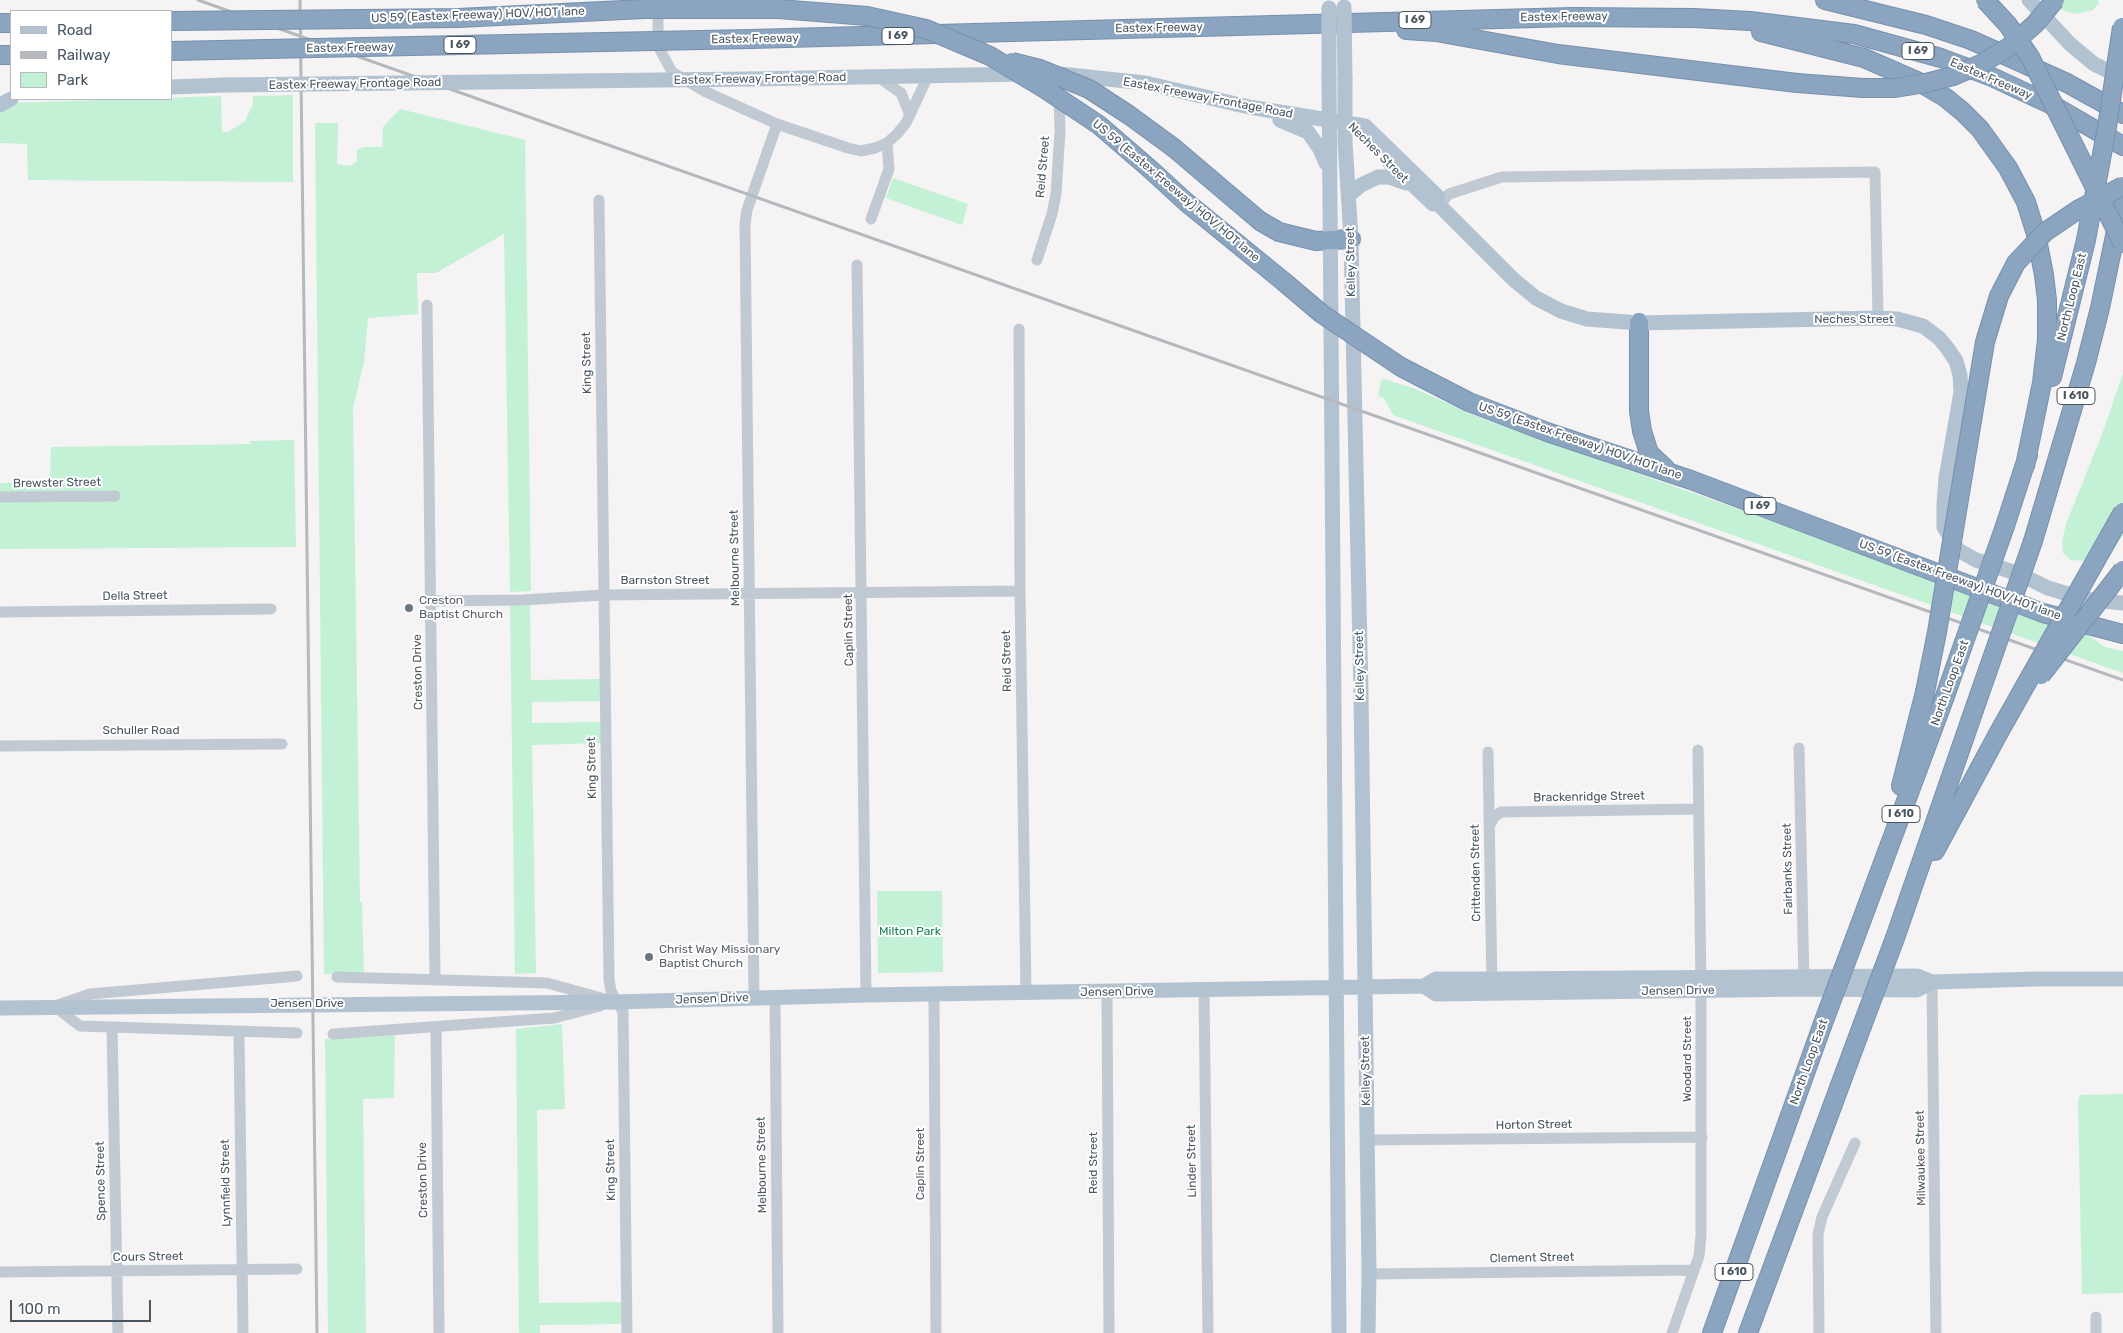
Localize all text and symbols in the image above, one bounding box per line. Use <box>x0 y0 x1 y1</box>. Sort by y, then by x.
street label: US 59 (Eastex Freeway) HOV/HOT lane <box>371 4 585 26</box>
street label: Eastex Freeway <box>1520 9 1608 25</box>
legend <box>10 10 172 100</box>
road number: I 69 <box>1399 12 1431 28</box>
street label: Eastex Freeway <box>1115 20 1203 36</box>
text: Road <box>57 21 93 39</box>
road number: I 69 <box>882 28 914 44</box>
street label: Eastex Freeway <box>711 31 799 47</box>
road number: I 69 <box>444 36 476 54</box>
street label: Eastex Freeway <box>306 40 394 56</box>
road number: I 69 <box>1902 42 1934 59</box>
text: Railway <box>57 46 111 64</box>
street label: Eastex Freeway <box>1948 55 2034 103</box>
street label: Eastex Freeway Frontage Road <box>674 70 846 88</box>
text: Park <box>57 71 88 89</box>
street label: Eastex Freeway Frontage Road <box>1122 74 1294 122</box>
street label: Eastex Freeway Frontage Road <box>269 75 441 93</box>
street label: US 59 (Eastex Freeway) HOV/HOT lane <box>1089 117 1263 265</box>
street label: Neches Street <box>1345 120 1411 186</box>
street label: Reid Street <box>1033 135 1053 199</box>
street label: Kelley Street <box>1343 227 1359 297</box>
street label: North Loop East <box>2054 252 2090 342</box>
street label: Neches Street <box>1814 313 1894 327</box>
street label: King Street <box>579 332 595 394</box>
road number: I 610 <box>2057 388 2095 404</box>
street label: US 59 (Eastex Freeway) HOV/HOT lane <box>1477 399 1683 483</box>
street label: Brewster Street <box>13 475 101 491</box>
road number: I 69 <box>1744 498 1776 514</box>
street label: Melbourne Street <box>727 510 743 606</box>
street label: US 59 (Eastex Freeway) HOV/HOT lane <box>1857 537 2063 623</box>
street label: Barnston Street <box>620 574 710 588</box>
street label: Della Street <box>102 588 168 604</box>
place label: Creston Baptist Church <box>419 594 503 622</box>
street label: Caplin Street <box>841 594 857 666</box>
marker: Creston Baptist Church <box>403 602 415 614</box>
street label: Reid Street <box>999 630 1015 692</box>
street label: Kelley Street <box>1352 631 1368 701</box>
street label: Creston Drive <box>410 634 426 710</box>
street label: North Loop East <box>1928 638 1972 728</box>
street label: Schuller Road <box>102 724 180 738</box>
street label: King Street <box>584 737 600 799</box>
street label: Brackenridge Street <box>1533 789 1645 805</box>
road number: I 610 <box>1882 806 1920 822</box>
street label: Fairbanks Street <box>1780 823 1796 915</box>
street label: Crittenden Street <box>1468 824 1484 922</box>
park label: Milton Park <box>879 925 941 939</box>
place label: Christ Way Missionary Baptist Church <box>659 943 780 971</box>
marker: Christ Way Missionary Baptist Church <box>643 951 655 963</box>
street label: Jensen Drive <box>1641 983 1715 999</box>
street label: Jensen Drive <box>1080 984 1154 1000</box>
street label: Jensen Drive <box>675 991 749 1007</box>
street label: Jensen Drive <box>270 997 344 1011</box>
street label: Woodard Street <box>1681 1016 1695 1102</box>
street label: North Loop East <box>1787 1017 1831 1107</box>
street label: Kelley Street <box>1358 1036 1374 1106</box>
street label: Milwaukee Street <box>1913 1110 1929 1206</box>
street label: Melbourne Street <box>754 1117 770 1213</box>
street label: Horton Street <box>1496 1117 1572 1133</box>
street label: Linder Street <box>1184 1124 1200 1198</box>
street label: Caplin Street <box>914 1128 928 1200</box>
street label: Reid Street <box>1087 1132 1101 1194</box>
street label: Lynnfield Street <box>218 1139 234 1227</box>
street label: King Street <box>603 1139 619 1201</box>
street label: Spence Street <box>93 1141 109 1221</box>
street label: Creston Drive <box>415 1142 431 1218</box>
street label: Cours Street <box>113 1249 183 1265</box>
street label: Clement Street <box>1490 1250 1574 1266</box>
road number: I 610 <box>1715 1264 1753 1280</box>
scale bar <box>12 1290 154 1322</box>
text: 100 m <box>18 1300 60 1318</box>

